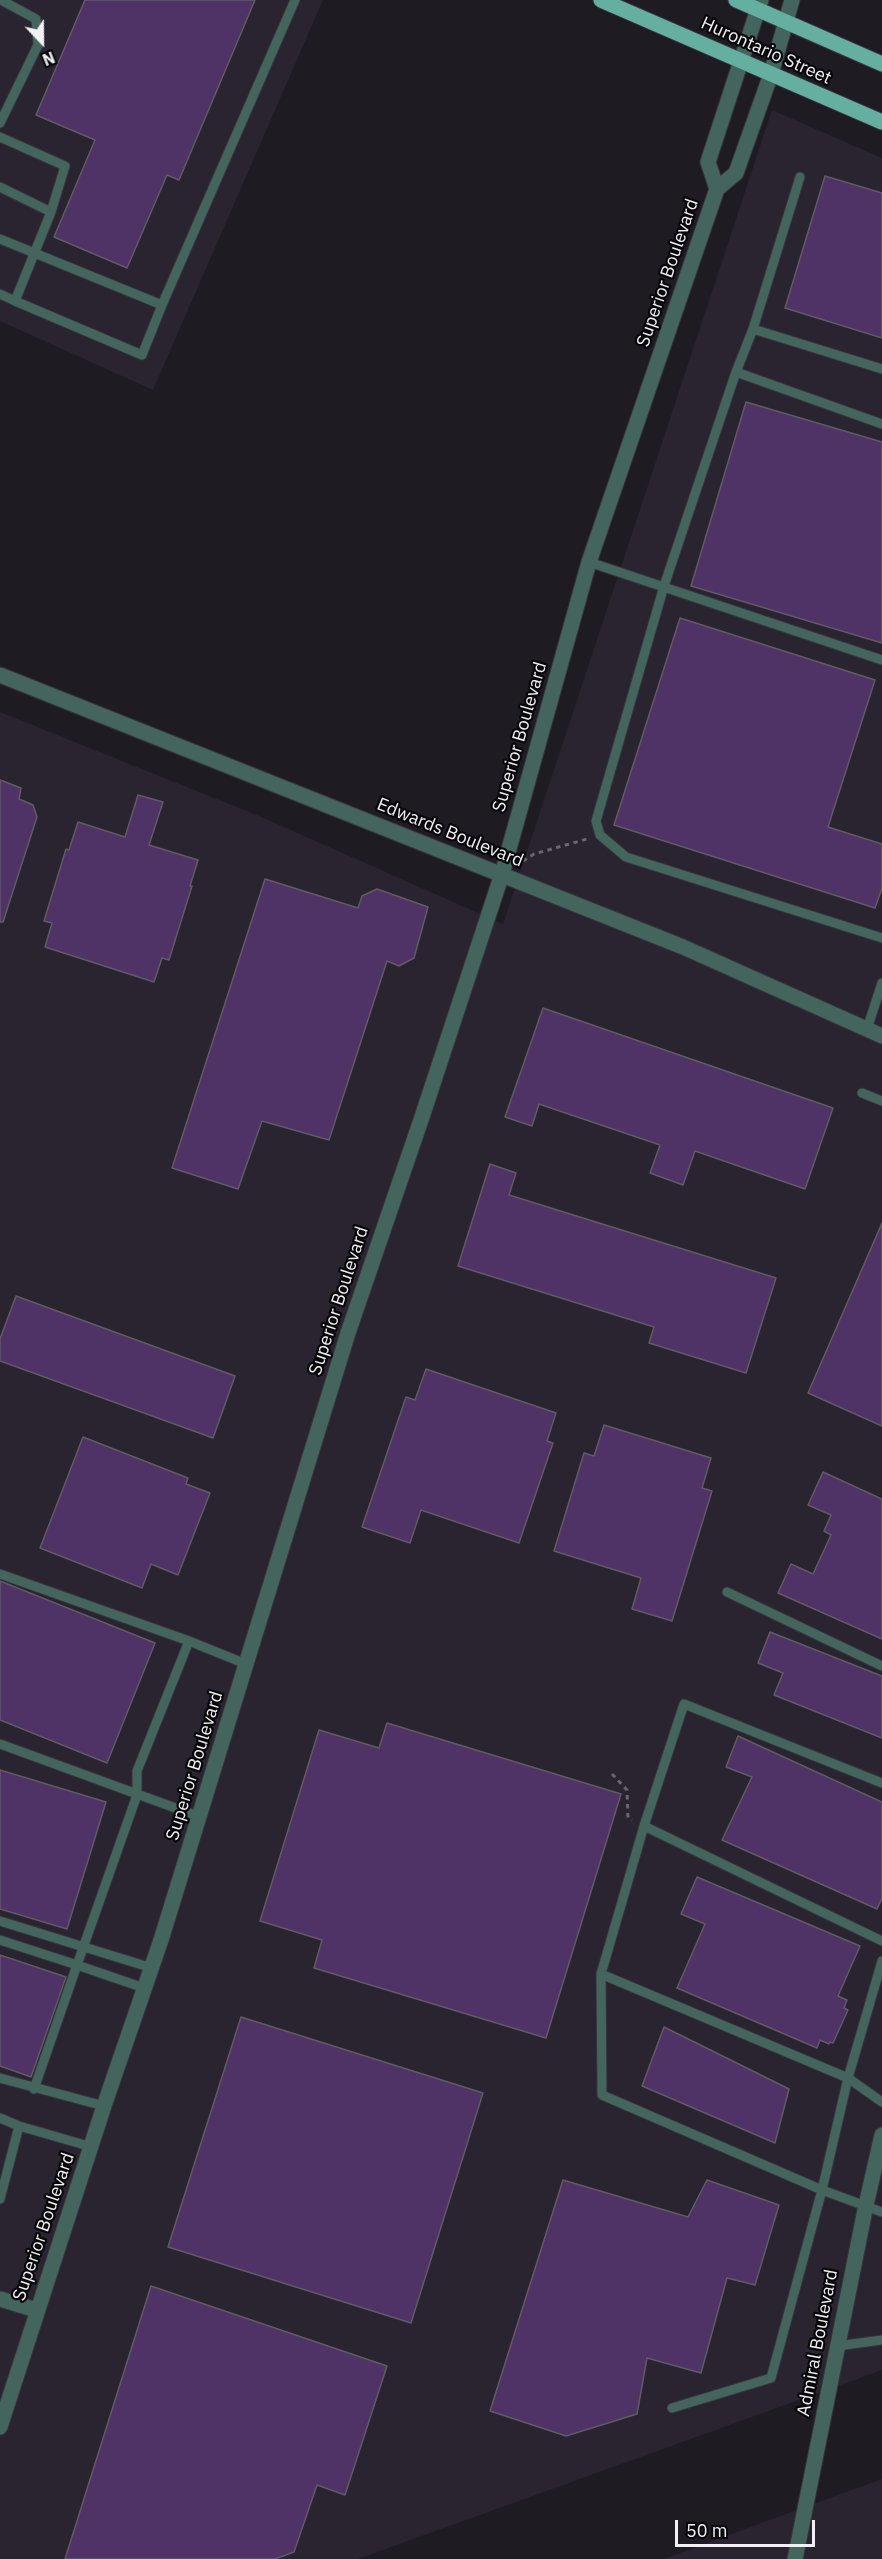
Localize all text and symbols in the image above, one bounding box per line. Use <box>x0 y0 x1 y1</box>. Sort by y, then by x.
north arrow <box>12 12 72 72</box>
street label: Hurontario Street <box>697 13 835 89</box>
text: N <box>40 47 58 70</box>
street label: Superior Boulevard <box>633 196 703 350</box>
street label: Superior Boulevard <box>488 660 552 814</box>
street label: Edwards Boulevard <box>374 794 526 872</box>
street label: Superior Boulevard <box>305 1224 373 1378</box>
street label: Superior Boulevard <box>162 1689 228 1843</box>
street label: Superior Boulevard <box>9 2150 79 2304</box>
street label: Admiral Boulevard <box>793 2268 843 2418</box>
scale bar <box>678 2508 818 2546</box>
text: 50 m <box>686 2519 728 2542</box>

